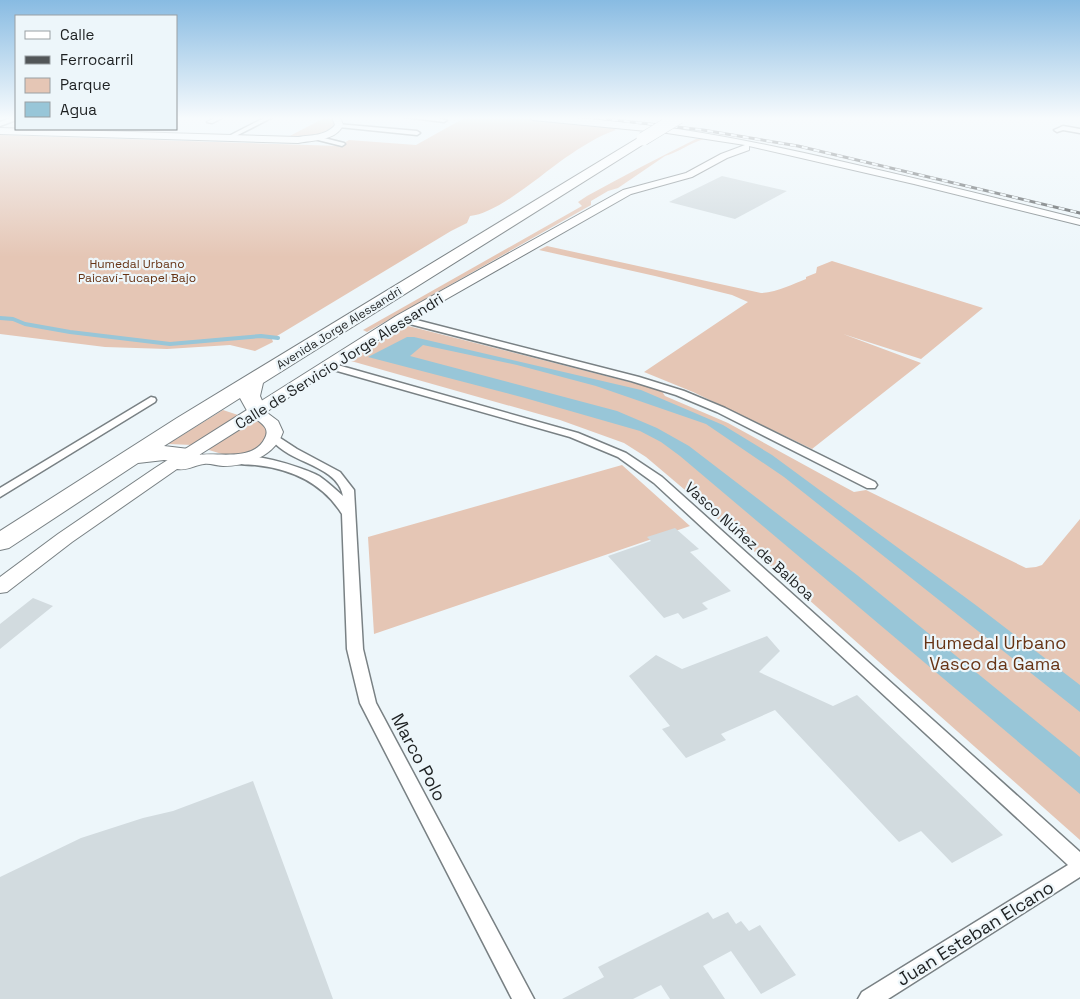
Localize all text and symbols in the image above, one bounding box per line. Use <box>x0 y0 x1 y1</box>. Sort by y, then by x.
legend <box>15 15 178 130</box>
text: Calle <box>60 25 95 44</box>
text: Ferrocarril <box>60 50 133 69</box>
text: Parque <box>60 75 111 94</box>
text: Agua <box>60 100 97 119</box>
park label: Humedal Urbano Paicaví-Tucapel Bajo <box>78 256 196 286</box>
street label: Avenida Jorge Alessandri <box>273 283 405 373</box>
street label: Calle de Servicio Jorge Alessandri <box>231 289 447 433</box>
street label: Vasco Núñez de Balboa <box>681 478 819 605</box>
park label: Humedal Urbano Vasco da Gama <box>924 631 1066 675</box>
street label: Marco Polo <box>386 709 452 805</box>
street label: Juan Esteban Elcano <box>892 875 1058 991</box>

